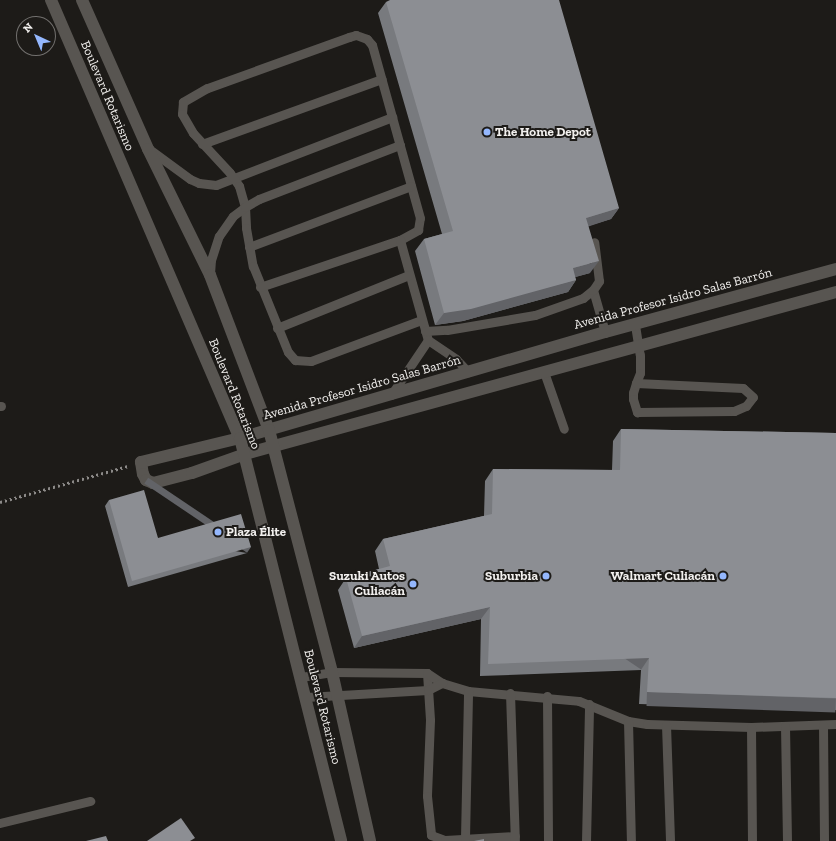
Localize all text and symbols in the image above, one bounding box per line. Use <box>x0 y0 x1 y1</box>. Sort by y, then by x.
north arrow <box>16 16 56 56</box>
text: N <box>20 20 36 35</box>
street label: Boulevard Rotarismo <box>77 39 137 153</box>
place label: The Home Depot <box>495 124 591 140</box>
marker: The Home Depot <box>482 127 492 137</box>
street label: Avenida Profesor Isidro Salas Barrón <box>572 265 774 333</box>
street label: Boulevard Rotarismo <box>205 336 263 452</box>
street label: Avenida Profesor Isidro Salas Barrón <box>261 352 463 424</box>
place label: Plaza Élite <box>226 524 286 540</box>
marker: Plaza Élite <box>213 527 223 537</box>
place label: Suburbia <box>485 568 538 584</box>
place label: Walmart Culiacán <box>611 568 715 584</box>
place label: Suzuki Autos Culiacán <box>329 569 405 600</box>
marker: Suburbia <box>541 571 551 581</box>
marker: Walmart Culiacán <box>718 571 728 581</box>
marker: Suzuki Autos Culiacán <box>408 579 418 589</box>
street label: Boulevard Rotarismo <box>300 648 344 766</box>

